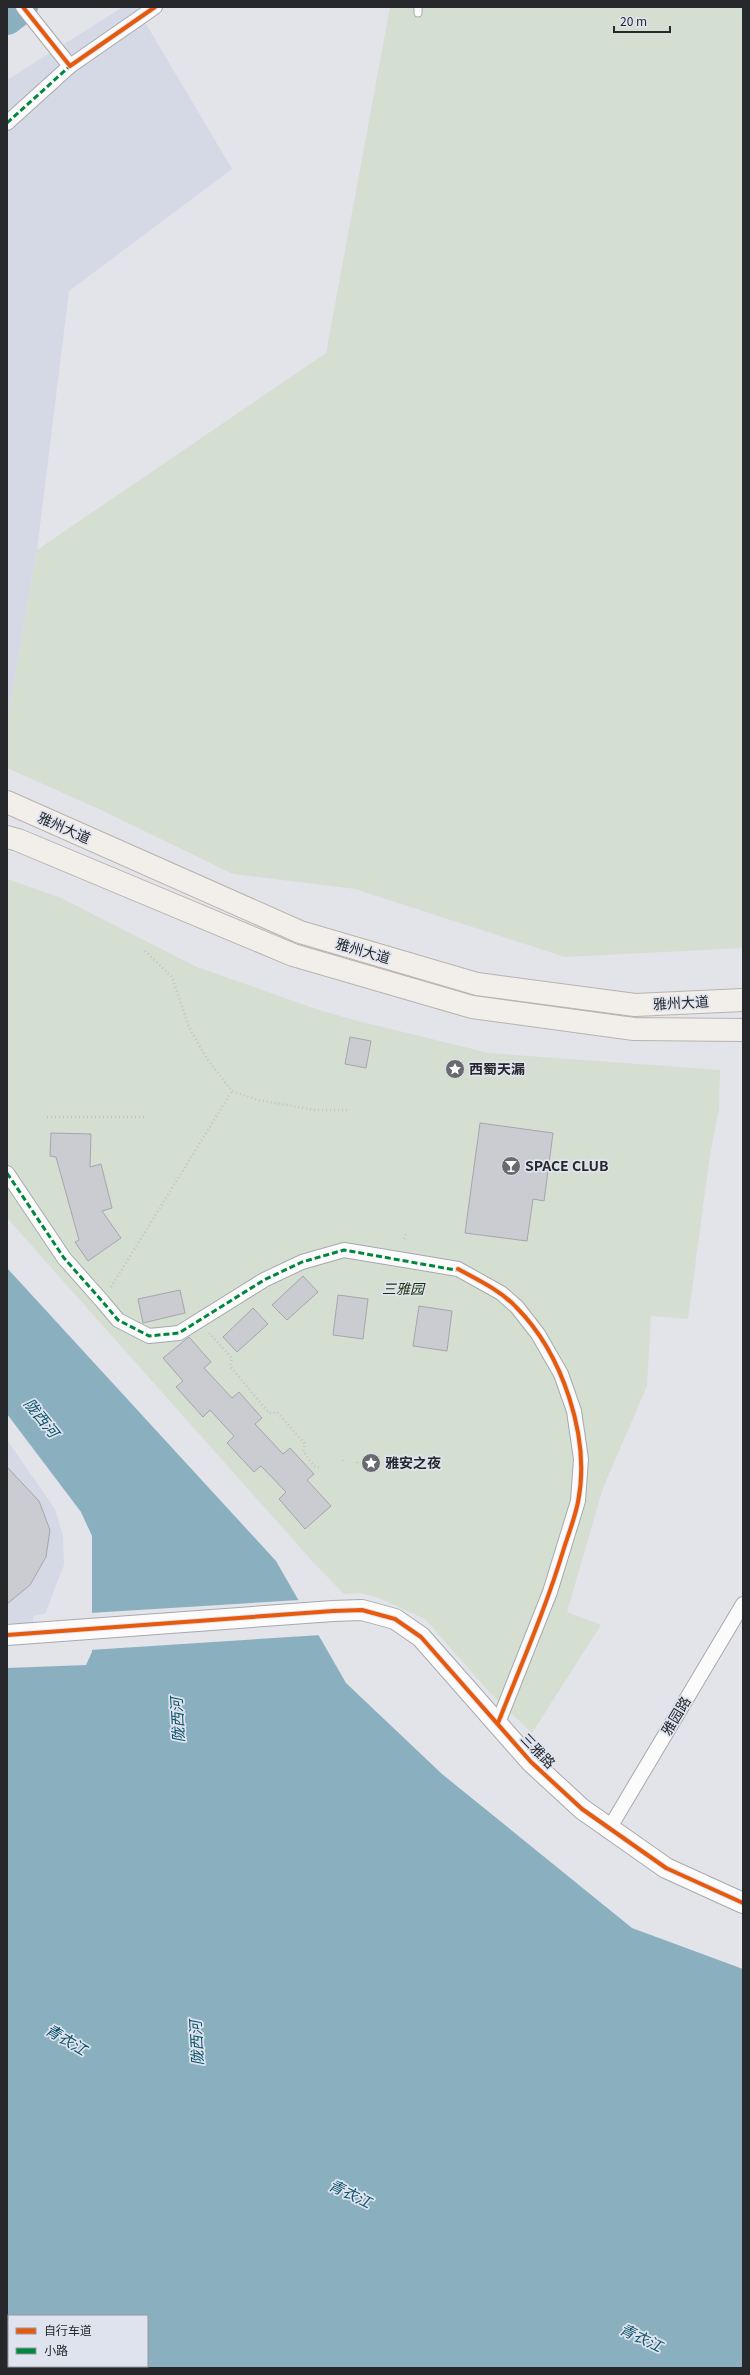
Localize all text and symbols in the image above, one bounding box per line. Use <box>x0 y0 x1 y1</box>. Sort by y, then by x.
scale bar <box>614 8 670 34</box>
text: 20 m <box>620 12 647 29</box>
street label: 雅州大道 <box>35 807 94 848</box>
street label: 雅州大道 <box>334 933 393 967</box>
street label: 雅州大道 <box>652 991 709 1013</box>
place icon: 西蜀天漏 <box>444 1058 466 1080</box>
place label: 西蜀天漏 <box>469 1058 525 1078</box>
bar icon: SPACE CLUB <box>500 1155 522 1177</box>
place label: SPACE CLUB <box>525 1155 609 1175</box>
park label: 三雅园 <box>382 1278 426 1298</box>
water label: 陇西河 <box>20 1393 66 1443</box>
place icon: 雅安之夜 <box>360 1452 382 1474</box>
place label: 雅安之夜 <box>385 1452 441 1472</box>
street label: 雅园路 <box>656 1692 695 1739</box>
water label: 陇西河 <box>165 1694 188 1743</box>
street label: 三雅路 <box>517 1728 561 1772</box>
water label: 陇西河 <box>184 2017 207 2066</box>
water label: 青衣江 <box>42 2018 93 2060</box>
water label: 青衣江 <box>326 2173 377 2213</box>
legend <box>8 2315 148 2367</box>
water label: 青衣江 <box>617 2317 668 2357</box>
text: 自行车道 <box>44 2321 92 2338</box>
text: 小路 <box>44 2341 68 2358</box>

